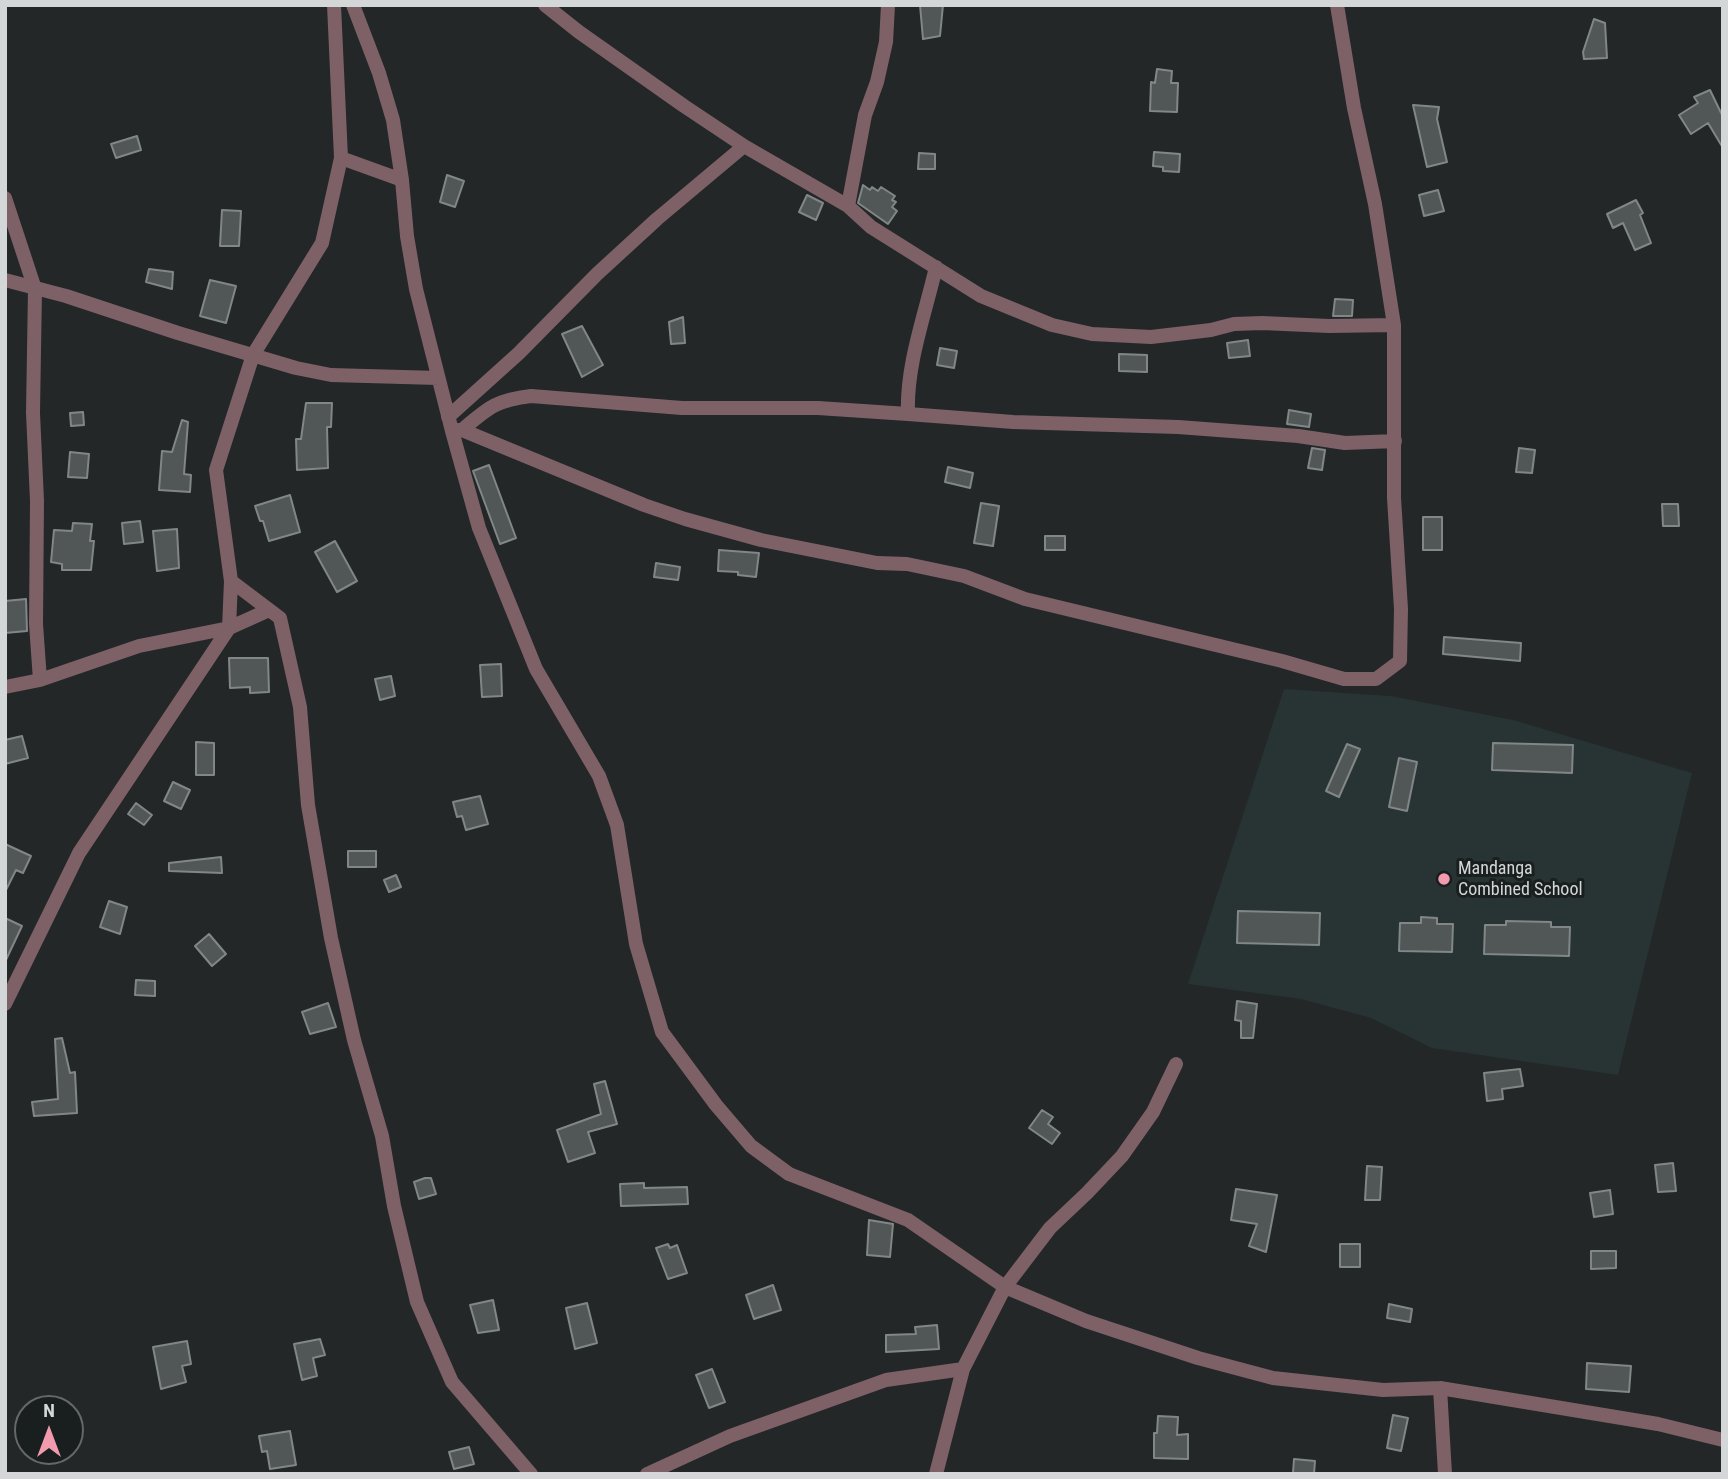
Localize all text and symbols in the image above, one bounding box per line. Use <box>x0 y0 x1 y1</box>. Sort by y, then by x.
place label: Mandanga Combined School <box>1458 858 1583 900</box>
marker: Mandanga Combined School <box>1436 871 1452 887</box>
north arrow <box>14 1395 84 1465</box>
text: N <box>43 1399 55 1422</box>

